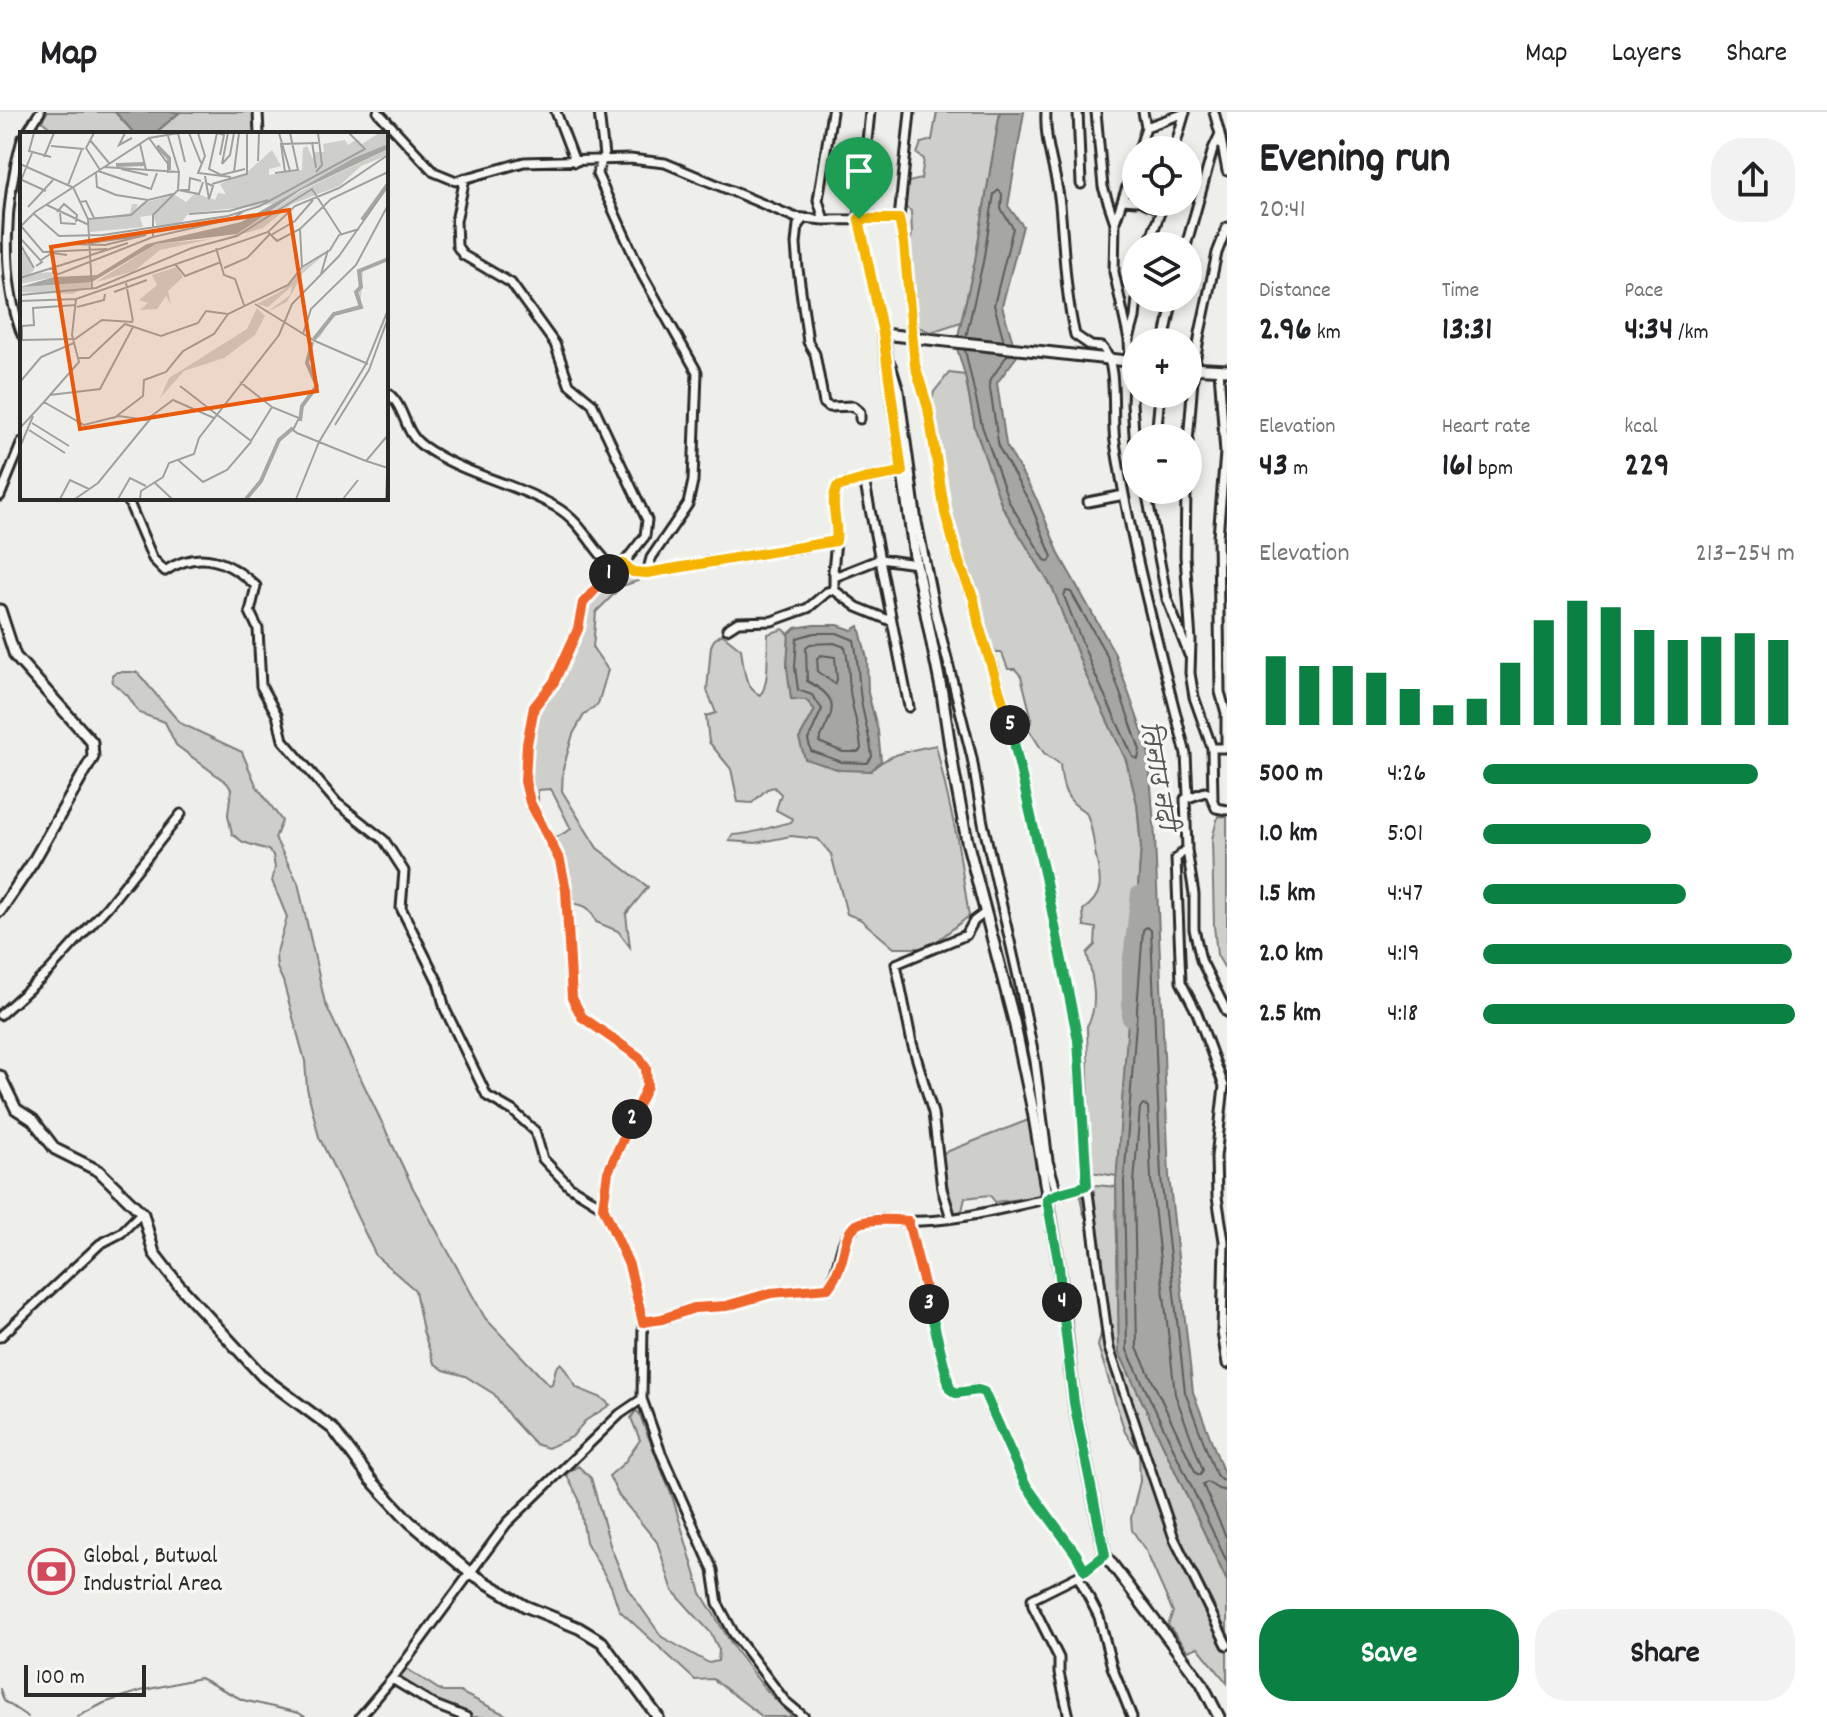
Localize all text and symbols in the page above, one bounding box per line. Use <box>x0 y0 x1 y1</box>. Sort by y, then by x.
text: Map <box>40 28 98 83</box>
text: Map <box>1525 35 1568 75</box>
text: Layers <box>1612 35 1682 75</box>
text: Share <box>1726 35 1787 75</box>
text: Evening run <box>1259 130 1450 193</box>
inset map <box>20 132 388 500</box>
map controls <box>1122 136 1202 504</box>
button: locate <box>1122 136 1202 216</box>
pin <box>825 137 893 219</box>
button: share <box>1711 138 1795 222</box>
icon: arrive <box>837 149 881 193</box>
text: 20:41 <box>1259 192 1305 229</box>
button: layers <box>1122 232 1202 312</box>
text: Distance <box>1259 276 1331 307</box>
text: Time <box>1442 276 1479 307</box>
text: Pace <box>1624 276 1663 307</box>
text: 2.96 <box>1259 307 1312 356</box>
text: 13:31 <box>1442 307 1492 356</box>
text: 4:34 <box>1624 307 1673 356</box>
text: km <box>1312 318 1341 349</box>
text: /km <box>1673 318 1709 349</box>
button: + <box>1122 328 1202 408</box>
text: Elevation <box>1259 412 1336 443</box>
text: Heart rate <box>1442 412 1531 443</box>
text: kcal <box>1624 412 1658 443</box>
button: − <box>1122 424 1202 504</box>
text: 43 <box>1259 443 1288 492</box>
text: 161 <box>1442 443 1473 492</box>
text: 229 <box>1624 443 1670 492</box>
text: m <box>1288 454 1308 485</box>
text: bpm <box>1473 454 1513 485</box>
text: Elevation <box>1259 536 1349 573</box>
text: 213–254 m <box>1695 536 1795 573</box>
pin: 1 <box>589 554 629 594</box>
text: 1 <box>607 558 611 589</box>
pin: 5 <box>990 705 1030 745</box>
text: 5 <box>1005 709 1015 740</box>
water label: तिनाउ नदी <box>1129 719 1185 837</box>
text: 500 m <box>1259 756 1323 793</box>
text: 4:26 <box>1387 756 1426 793</box>
text: 1.0 km <box>1259 816 1318 853</box>
text: 5:01 <box>1387 816 1423 853</box>
text: 1.5 km <box>1259 876 1316 913</box>
text: 4:47 <box>1387 876 1423 913</box>
text: 2.0 km <box>1259 936 1323 973</box>
text: 4:19 <box>1387 936 1420 973</box>
text: 2.5 km <box>1259 996 1321 1033</box>
text: 4:18 <box>1387 996 1418 1033</box>
pin: 2 <box>612 1099 652 1139</box>
text: 2 <box>627 1103 637 1134</box>
pin: 4 <box>1042 1282 1082 1322</box>
pin: 3 <box>909 1284 949 1324</box>
text: 4 <box>1057 1286 1067 1317</box>
text: 3 <box>924 1288 934 1319</box>
place label: Global , Butwal Industrial Area <box>83 1540 222 1602</box>
bank icon: Global , Butwal Industrial Area <box>28 1547 76 1595</box>
button: Save <box>1259 1609 1519 1701</box>
button: Share <box>1535 1609 1795 1701</box>
scale bar <box>24 1661 146 1697</box>
text: 100 m <box>36 1663 85 1694</box>

